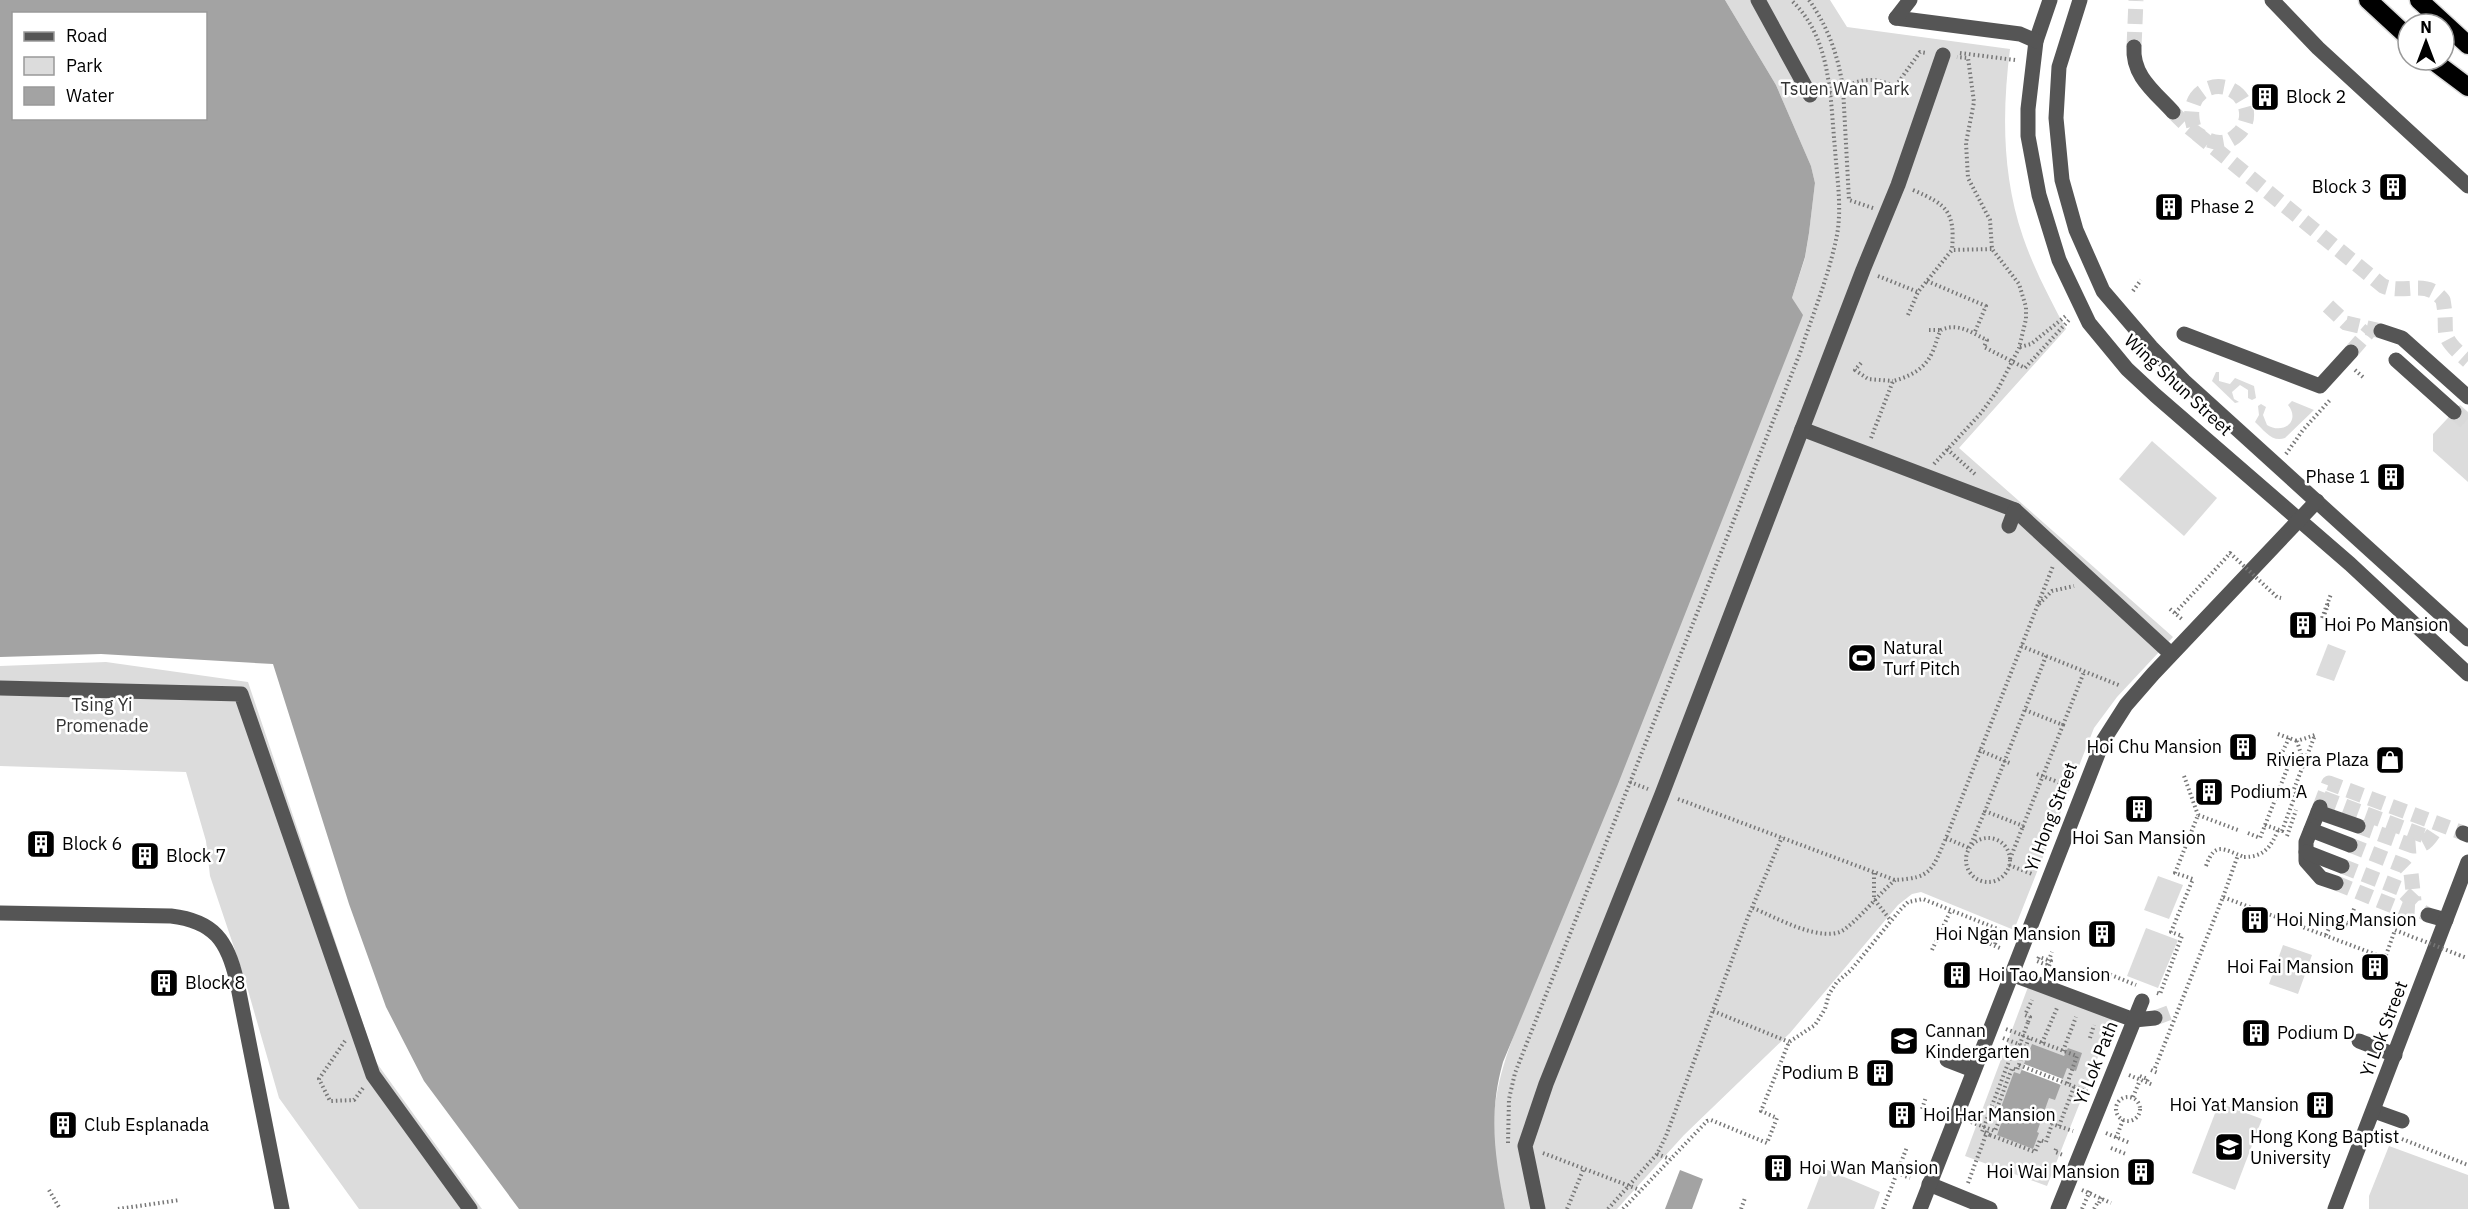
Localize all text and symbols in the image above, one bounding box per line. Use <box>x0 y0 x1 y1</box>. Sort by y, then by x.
legend <box>12 12 207 120</box>
north arrow <box>2396 12 2456 72</box>
text: N <box>2420 17 2432 37</box>
text: Road <box>66 24 107 47</box>
text: Park <box>66 54 103 77</box>
park label: Tsuen Wan Park <box>1781 77 1910 100</box>
building icon: Block 2 <box>2249 81 2281 113</box>
text: Water <box>66 84 115 107</box>
place label: Block 2 <box>2286 85 2346 108</box>
building icon: Block 3 <box>2377 171 2409 203</box>
place label: Block 3 <box>2312 175 2372 198</box>
building icon: Phase 2 <box>2153 191 2185 223</box>
place label: Phase 2 <box>2190 195 2254 218</box>
street label: Wing Shun Street <box>2120 329 2237 441</box>
building icon: Phase 1 <box>2375 461 2407 493</box>
place label: Phase 1 <box>2306 465 2370 488</box>
building icon: Hoi Po Mansion <box>2287 609 2319 641</box>
place label: Hoi Po Mansion <box>2324 613 2448 636</box>
place label: Natural Turf Pitch <box>1883 636 1960 680</box>
sports icon: Natural Turf Pitch <box>1846 642 1878 674</box>
park label: Tsing Yi Promenade <box>55 693 149 737</box>
building icon: Hoi Chu Mansion <box>2227 731 2259 763</box>
place label: Hoi Chu Mansion <box>2087 735 2222 758</box>
shop icon: Riviera Plaza <box>2374 744 2406 776</box>
place label: Riviera Plaza <box>2266 748 2369 771</box>
street label: Yi Hong Street <box>2019 759 2082 875</box>
building icon: Podium A <box>2193 776 2225 808</box>
place label: Podium A <box>2230 780 2308 803</box>
building icon: Hoi San Mansion <box>2123 793 2155 825</box>
place label: Hoi San Mansion <box>2072 826 2206 849</box>
building icon: Block 6 <box>25 828 57 860</box>
place label: Block 6 <box>62 832 122 855</box>
building icon: Block 7 <box>129 840 161 872</box>
place label: Block 7 <box>166 844 226 867</box>
building icon: Hoi Ning Mansion <box>2239 904 2271 936</box>
place label: Hoi Ning Mansion <box>2276 908 2417 931</box>
building icon: Hoi Ngan Mansion <box>2086 918 2118 950</box>
place label: Hoi Ngan Mansion <box>1935 922 2081 945</box>
building icon: Hoi Fai Mansion <box>2359 951 2391 983</box>
place label: Hoi Fai Mansion <box>2227 955 2354 978</box>
building icon: Hoi Tao Mansion <box>1941 959 1973 991</box>
place label: Hoi Tao Mansion <box>1978 963 2111 986</box>
building icon: Block 8 <box>148 967 180 999</box>
place label: Block 8 <box>185 971 245 994</box>
street label: Yi Lok Street <box>2355 978 2412 1080</box>
street label: Yi Lok Path <box>2068 1017 2123 1108</box>
building icon: Podium D <box>2240 1017 2272 1049</box>
place label: Cannan Kindergarten <box>1925 1019 2030 1063</box>
place label: Podium D <box>2277 1021 2355 1044</box>
school or university icon: Cannan Kindergarten <box>1888 1025 1920 1057</box>
building icon: Podium B <box>1864 1057 1896 1089</box>
place label: Podium B <box>1781 1061 1859 1084</box>
building icon: Hoi Yat Mansion <box>2304 1089 2336 1121</box>
place label: Hoi Yat Mansion <box>2169 1093 2299 1116</box>
building icon: Hoi Har Mansion <box>1886 1099 1918 1131</box>
place label: Hoi Har Mansion <box>1923 1103 2056 1126</box>
building icon: Club Esplanada <box>47 1109 79 1141</box>
place label: Club Esplanada <box>84 1113 209 1136</box>
place label: Hong Kong Baptist University <box>2250 1125 2399 1169</box>
school or university icon: Hong Kong Baptist University <box>2213 1131 2245 1163</box>
building icon: Hoi Wan Mansion <box>1762 1152 1794 1184</box>
place label: Hoi Wan Mansion <box>1799 1156 1939 1179</box>
building icon: Hoi Wai Mansion <box>2125 1156 2157 1188</box>
place label: Hoi Wai Mansion <box>1986 1160 2120 1183</box>

